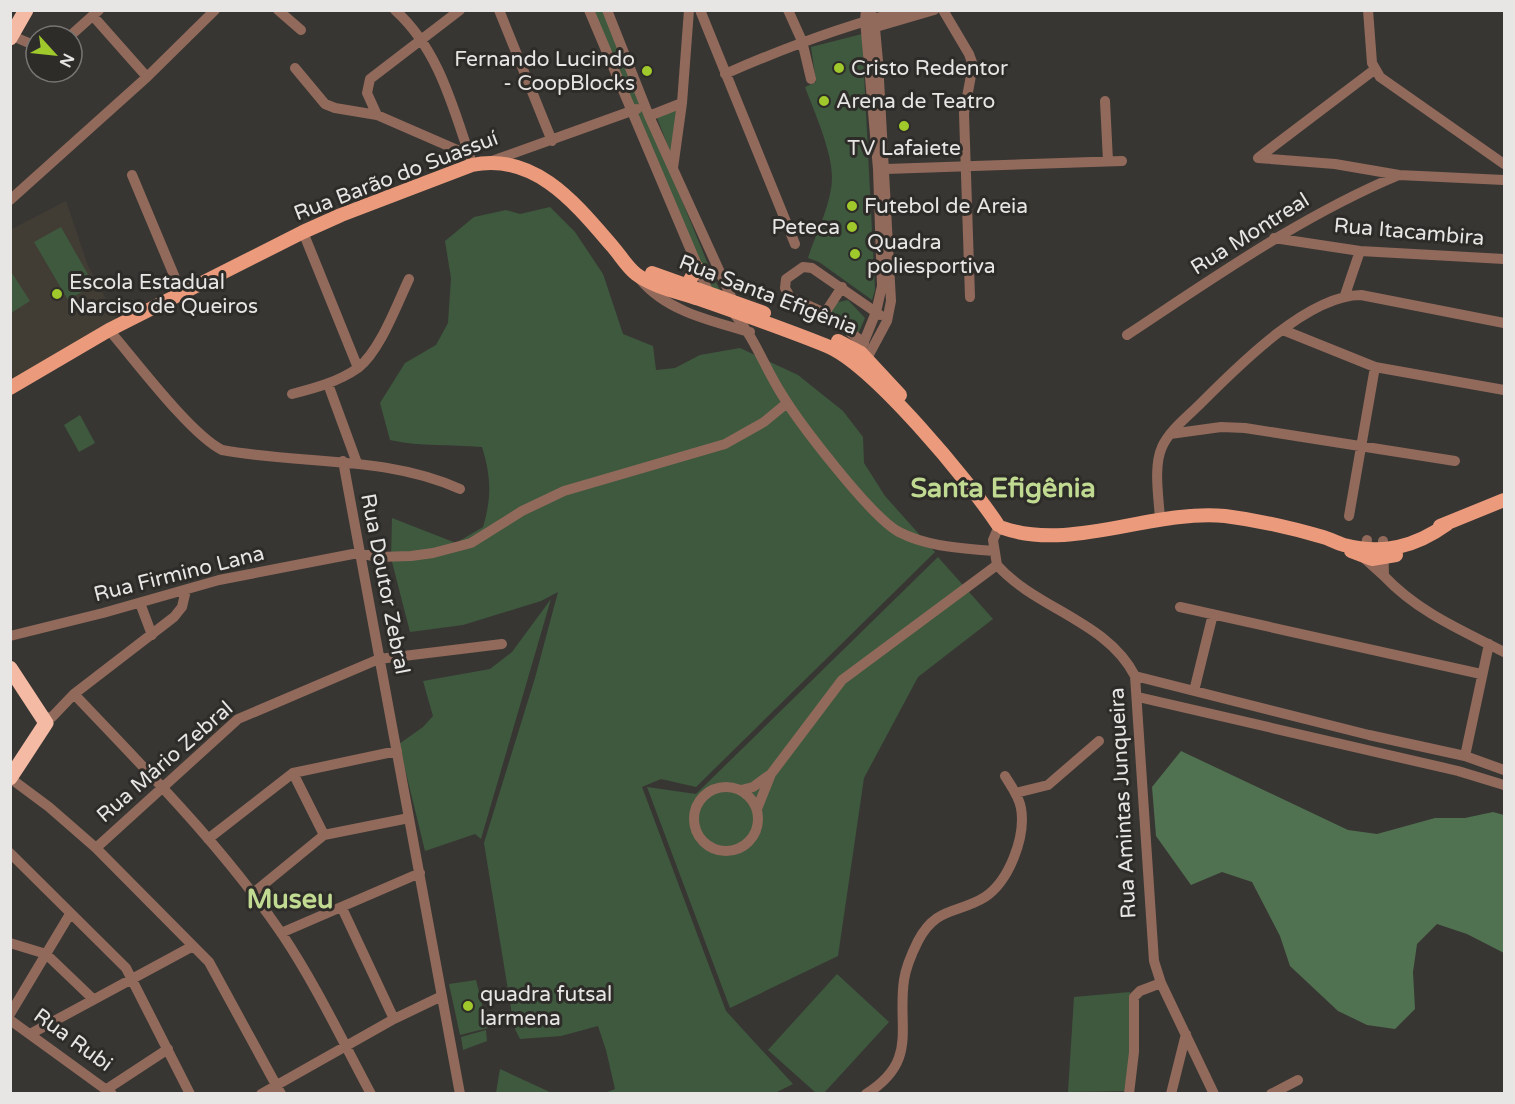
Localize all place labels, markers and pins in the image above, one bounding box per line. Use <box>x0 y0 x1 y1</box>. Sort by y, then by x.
place label: Fernando Lucindo - CoopBlocks <box>454 47 635 96</box>
place label: Cristo Redentor <box>851 56 1008 81</box>
marker: Cristo Redentor <box>832 61 846 75</box>
marker: Fernando Lucindo - CoopBlocks <box>640 64 654 78</box>
place label: Arena de Teatro <box>836 89 995 114</box>
marker: Arena de Teatro <box>817 94 831 108</box>
marker: TV Lafaiete <box>897 119 911 133</box>
place label: TV Lafaiete <box>847 136 961 161</box>
place label: Futebol de Areia <box>864 194 1028 219</box>
marker: Futebol de Areia <box>845 199 859 213</box>
place label: Peteca <box>772 215 840 240</box>
marker: Peteca <box>845 220 859 234</box>
place label: Quadra poliesportiva <box>867 230 996 279</box>
marker: Quadra poliesportiva <box>848 247 862 261</box>
place label: Escola Estadual Narciso de Queiros <box>69 270 258 319</box>
marker: Escola Estadual Narciso de Queiros <box>50 287 64 301</box>
place label: quadra futsal larmena <box>480 982 612 1031</box>
marker: quadra futsal larmena <box>461 999 475 1013</box>

